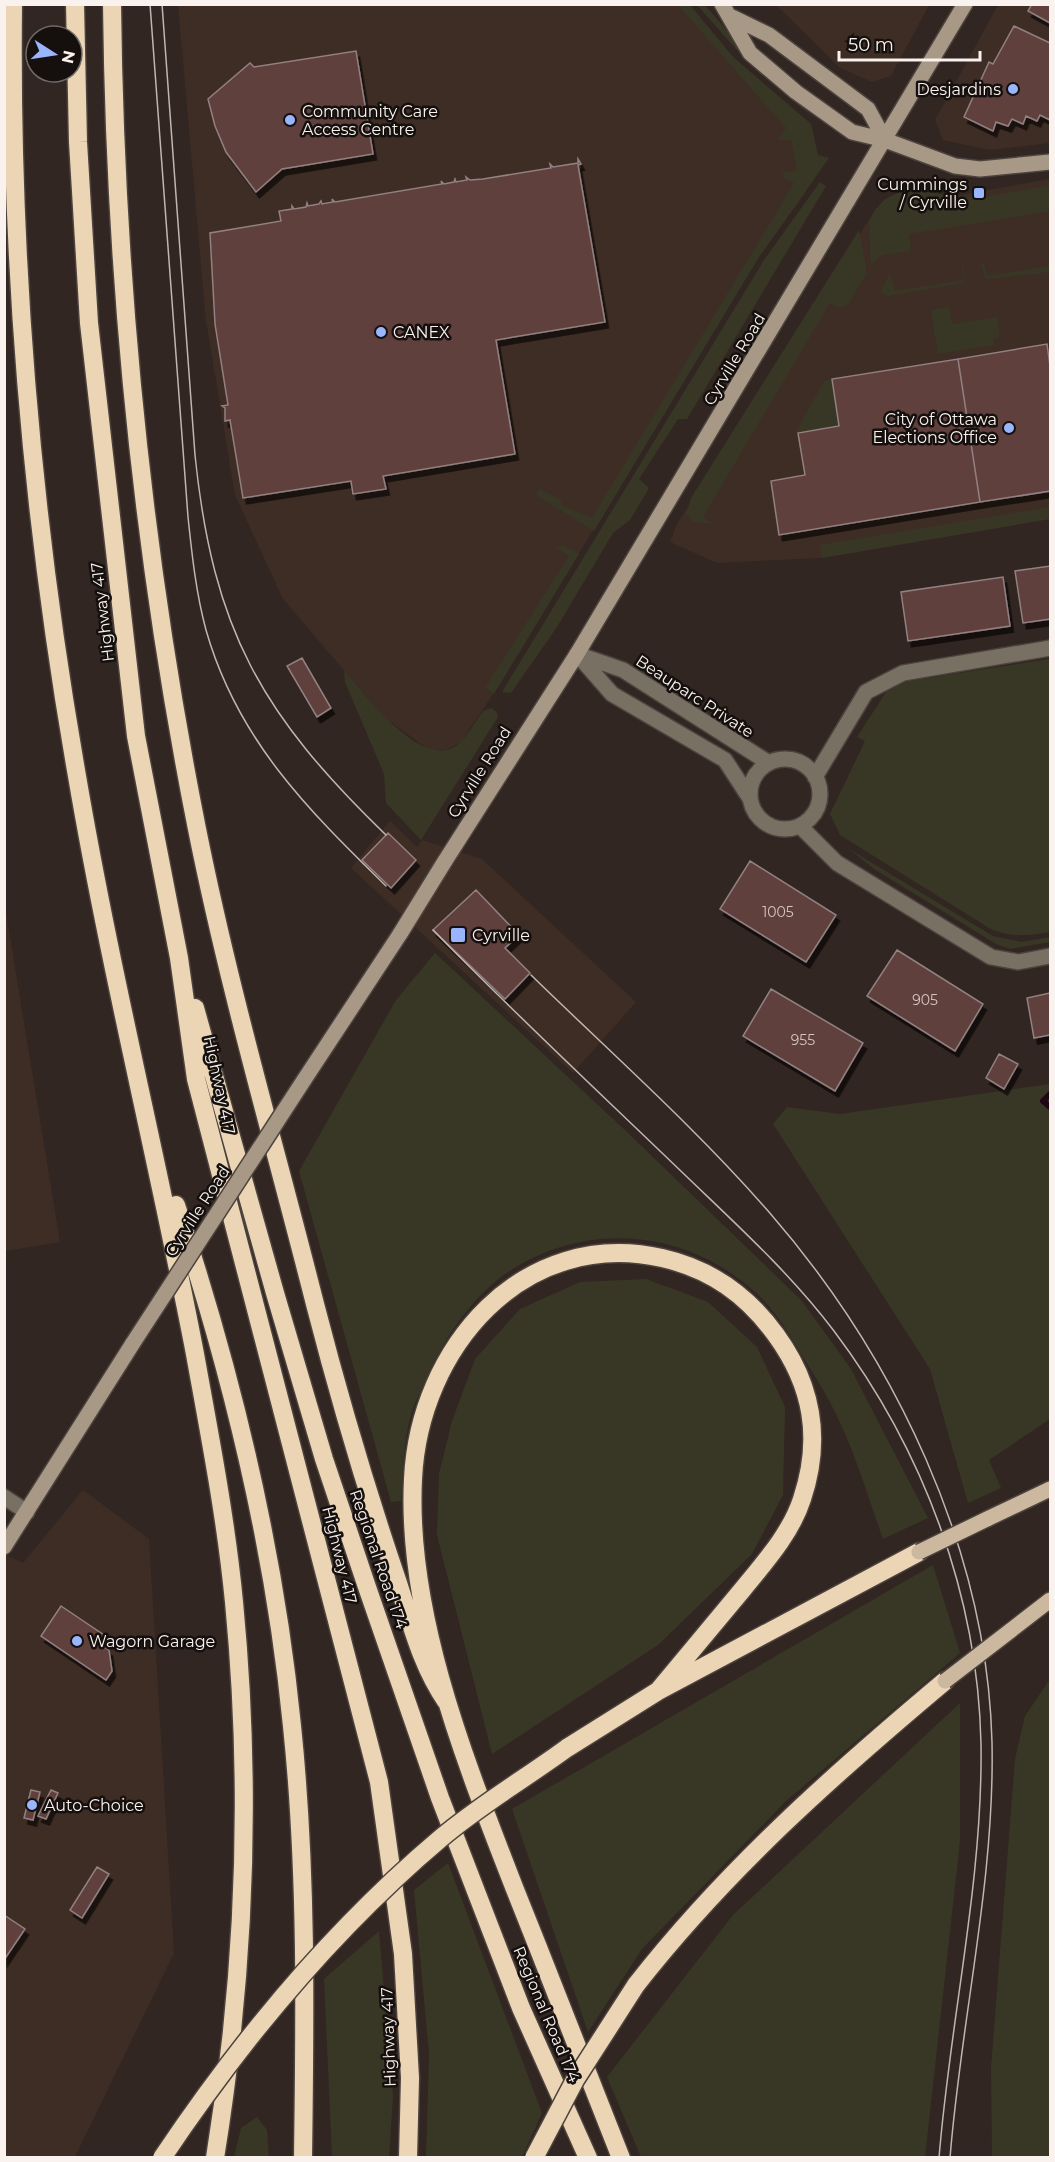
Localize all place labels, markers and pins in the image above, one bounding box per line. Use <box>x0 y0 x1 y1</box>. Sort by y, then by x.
place label: Desjardins <box>916 80 1001 99</box>
marker: Desjardins <box>1006 82 1020 96</box>
place label: Community Care Access Centre <box>302 102 438 139</box>
marker: Community Care Access Centre <box>283 113 297 127</box>
place label: Cummings / Cyrville <box>877 175 967 212</box>
marker: Cummings / Cyrville <box>972 186 986 200</box>
place label: CANEX <box>393 323 450 342</box>
marker: CANEX <box>374 325 388 339</box>
place label: City of Ottawa Elections Office <box>872 410 997 447</box>
marker: City of Ottawa Elections Office <box>1002 421 1016 435</box>
marker: Cyrville <box>449 926 467 944</box>
place label: Cyrville <box>472 926 530 945</box>
place label: Wagorn Garage <box>89 1632 215 1651</box>
marker: Wagorn Garage <box>70 1634 84 1648</box>
place label: Auto-Choice <box>44 1796 144 1815</box>
marker: Auto-Choice <box>25 1798 39 1812</box>

